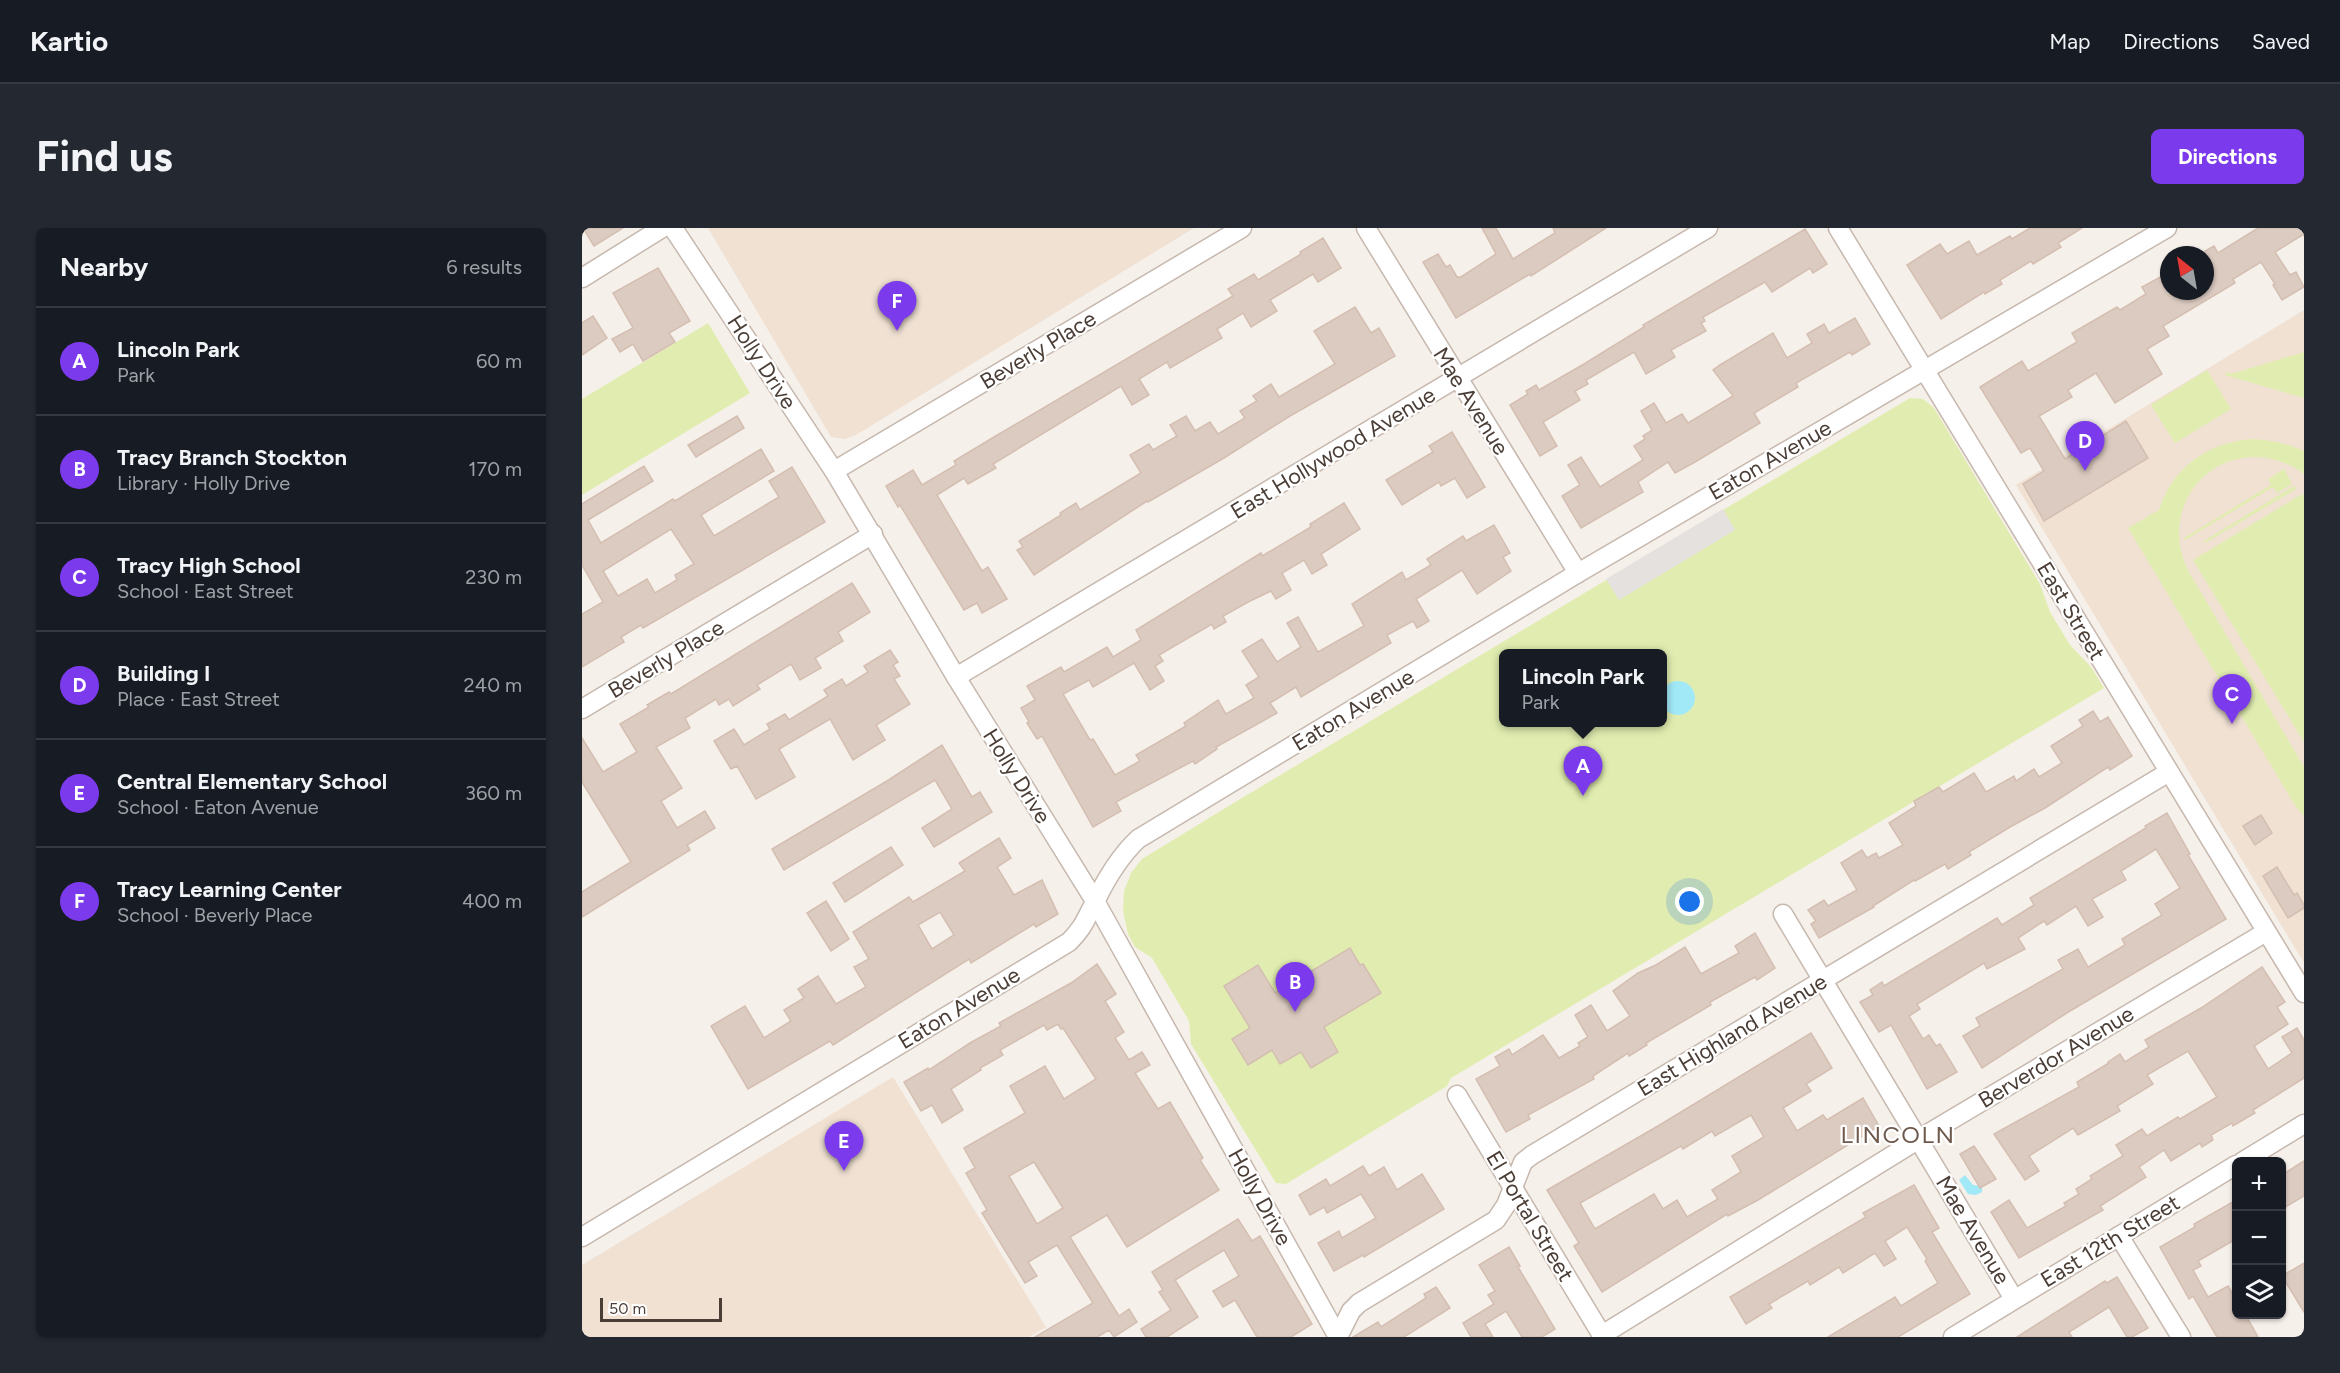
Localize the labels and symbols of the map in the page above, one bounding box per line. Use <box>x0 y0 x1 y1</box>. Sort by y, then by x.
north arrow <box>2160 246 2214 300</box>
pin: F <box>878 282 916 331</box>
street label: Beverly Place <box>975 305 1101 395</box>
street label: Holly Drive <box>722 310 802 414</box>
street label: Mae Avenue <box>1427 342 1515 460</box>
street label: East Hollywood Avenue <box>1226 381 1440 525</box>
street label: Eaton Avenue <box>1704 414 1836 506</box>
pin: D <box>2066 422 2104 471</box>
street label: East Street <box>2031 557 2111 665</box>
street label: Beverly Place <box>603 614 729 704</box>
street label: Eaton Avenue <box>1287 663 1419 757</box>
pin: C <box>2212 674 2252 724</box>
street label: Holly Drive <box>977 724 1057 828</box>
pin: A <box>1564 746 1602 796</box>
your location <box>1675 887 1704 916</box>
street label: Eaton Avenue <box>893 961 1025 1055</box>
pin: B <box>1276 962 1314 1012</box>
street label: East Highland Avenue <box>1632 968 1832 1102</box>
street label: Berverdor Avenue <box>1973 1000 2139 1114</box>
district label: LINCOLN <box>1840 1120 1956 1149</box>
pin: E <box>824 1122 864 1171</box>
street label: Holly Drive <box>1222 1144 1298 1250</box>
street label: El Portal Street <box>1480 1146 1580 1286</box>
street label: Mae Avenue <box>1930 1171 2016 1289</box>
street label: East 12th Street <box>2036 1189 2184 1293</box>
scale bar <box>600 1295 722 1322</box>

